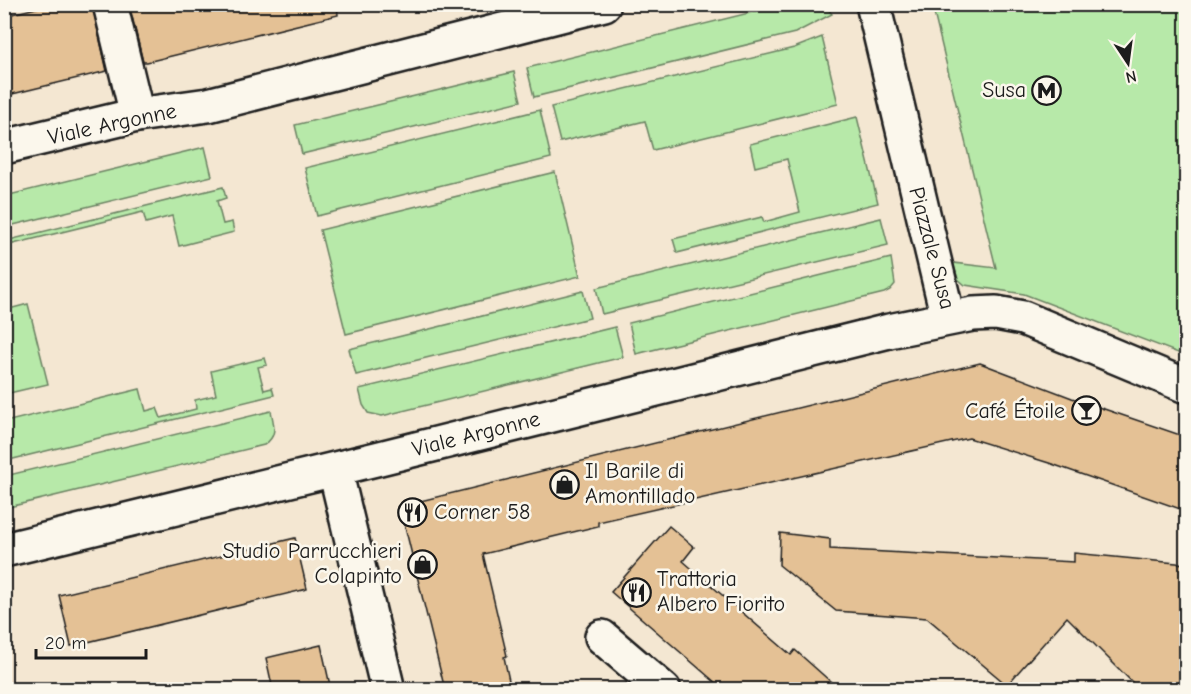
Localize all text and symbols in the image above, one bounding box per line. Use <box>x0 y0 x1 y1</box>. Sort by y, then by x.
north arrow <box>1098 33 1158 93</box>
text: N <box>1124 67 1138 87</box>
metro station icon: Susa <box>1031 74 1063 106</box>
place label: Susa <box>982 77 1026 103</box>
street label: Viale Argonne <box>45 98 179 150</box>
street label: Piazzale Susa <box>903 184 961 312</box>
bar icon: Café Étoile <box>1070 395 1102 427</box>
place label: Café Étoile <box>965 398 1065 424</box>
street label: Viale Argonne <box>409 406 543 462</box>
place label: Il Barile di Amontillado <box>585 458 695 509</box>
shop icon: Il Barile di Amontillado <box>548 468 580 500</box>
restaurant icon: Corner 58 <box>397 496 429 528</box>
place label: Corner 58 <box>434 499 530 525</box>
place label: Studio Parrucchieri Colapinto <box>222 538 402 589</box>
shop icon: Studio Parrucchieri Colapinto <box>407 548 439 580</box>
place label: Trattoria Albero Fiorito <box>657 566 785 617</box>
restaurant icon: Trattoria Albero Fiorito <box>620 576 652 608</box>
scale bar <box>36 622 146 660</box>
text: 20 m <box>45 633 86 654</box>

